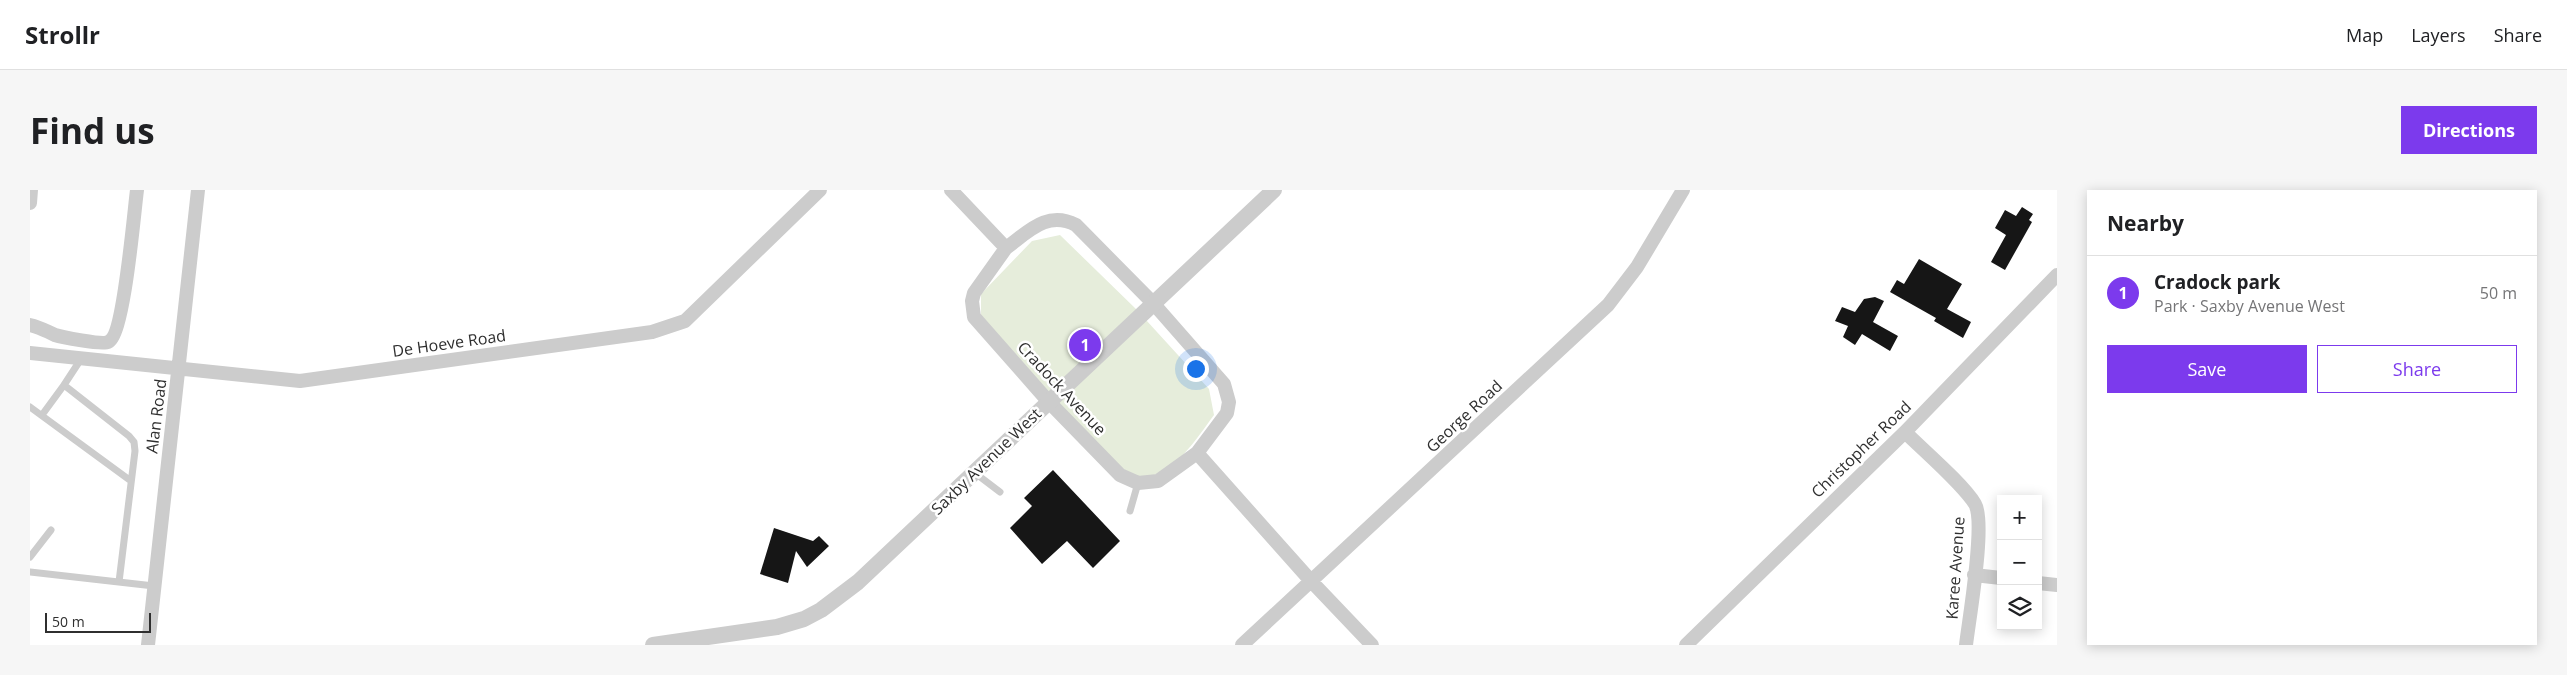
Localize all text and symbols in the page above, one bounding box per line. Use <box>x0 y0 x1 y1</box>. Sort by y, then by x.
text: Strollr <box>25 18 100 51</box>
text: Map <box>2346 23 2383 47</box>
text: Layers <box>2411 23 2466 47</box>
text: Share <box>2494 23 2542 47</box>
button: Directions <box>2401 106 2537 154</box>
text: Find us <box>30 107 155 154</box>
text: Nearby <box>2107 209 2184 237</box>
text: Cradock park <box>2154 269 2280 295</box>
text: 1 <box>2118 282 2128 304</box>
text: 50 m <box>2480 282 2517 304</box>
text: Park · Saxby Avenue West <box>2154 295 2345 317</box>
street label: De Hoeve Road <box>391 324 507 362</box>
pin: 1 <box>1069 326 1101 364</box>
street label: Cradock Avenue <box>1013 336 1111 440</box>
button: Save <box>2107 345 2307 393</box>
button: Share <box>2317 345 2517 393</box>
your location <box>1183 356 1209 382</box>
street label: George Road <box>1421 375 1507 457</box>
street label: Alan Road <box>140 377 172 455</box>
street label: Christopher Road <box>1806 396 1916 502</box>
street label: Saxby Avenue West <box>926 403 1046 519</box>
map controls <box>1997 495 2042 630</box>
button: + <box>1997 495 2042 540</box>
street label: Karee Avenue <box>1940 516 1970 620</box>
button: − <box>1997 540 2042 585</box>
button: layers <box>1997 585 2042 630</box>
scale bar <box>45 610 151 633</box>
text: 50 m <box>52 612 85 631</box>

